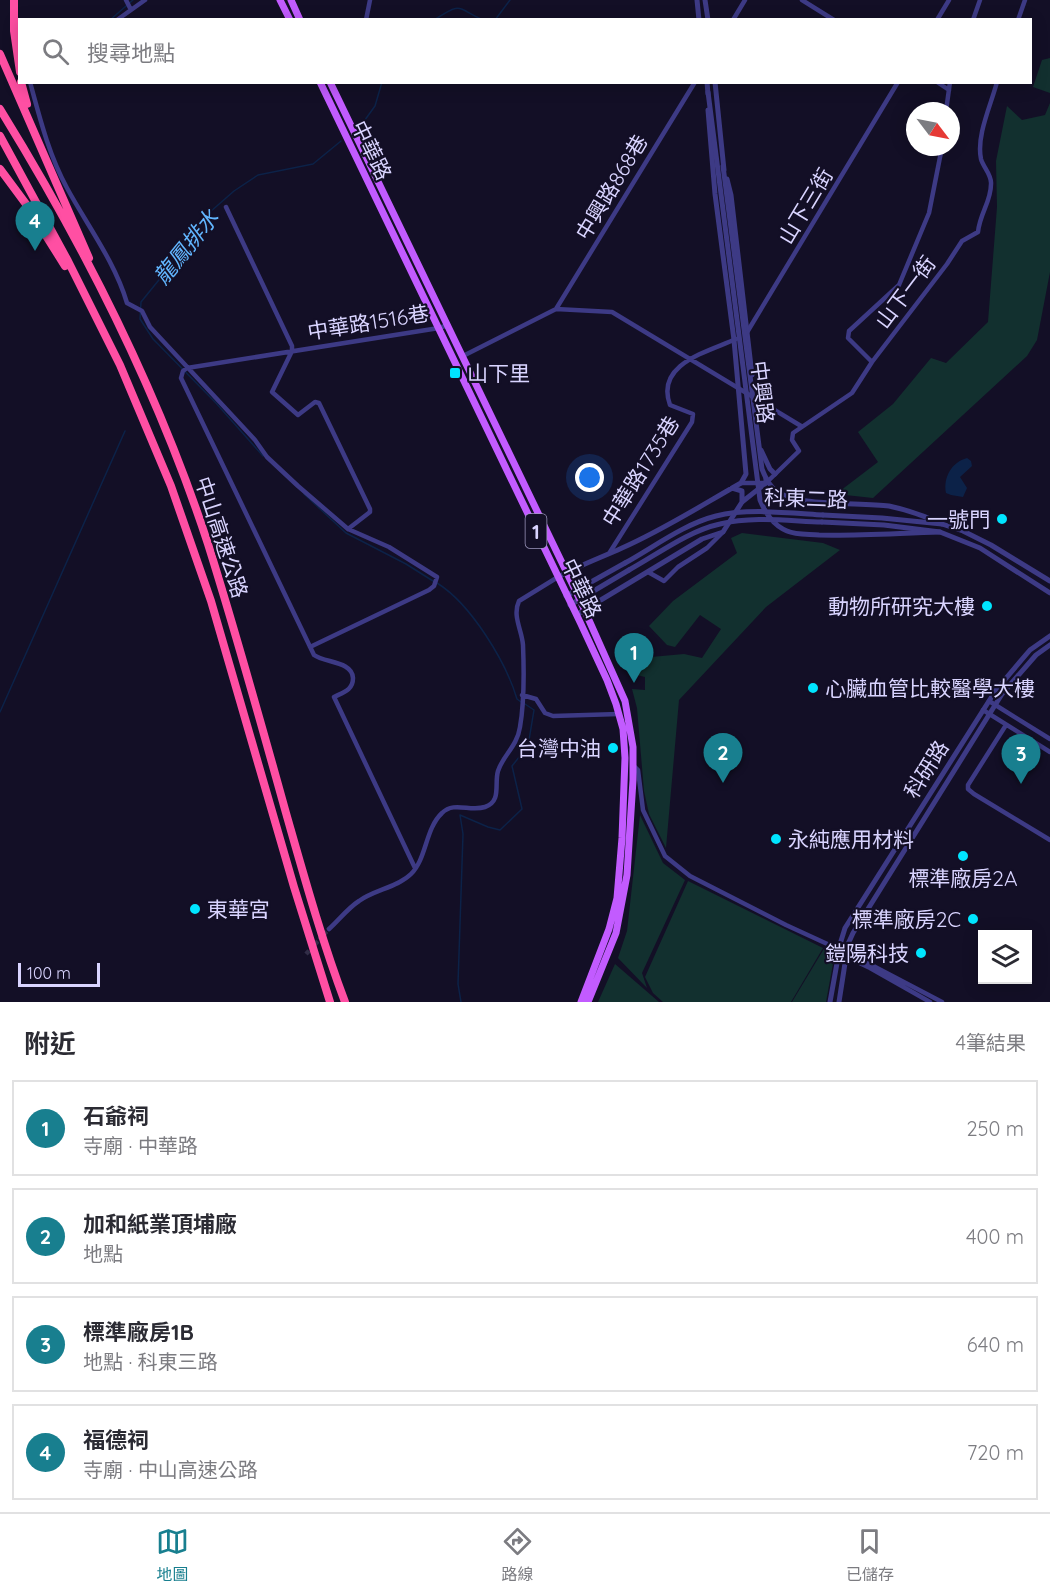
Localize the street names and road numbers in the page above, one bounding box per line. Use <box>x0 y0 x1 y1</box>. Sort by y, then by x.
street label: 中華路 <box>347 116 397 184</box>
street label: 中興路868巷 <box>569 130 653 244</box>
street label: 山下三街 <box>772 163 838 249</box>
street label: 山下一街 <box>869 251 941 333</box>
street label: 中華路1516巷 <box>306 300 430 344</box>
street label: 中興路 <box>746 359 780 425</box>
street label: 中華路1735巷 <box>596 411 684 531</box>
street label: 中山高速公路 <box>190 473 254 601</box>
street label: 科東二路 <box>764 484 848 512</box>
road number: 1 <box>526 514 546 548</box>
street label: 中華路 <box>557 554 607 622</box>
street label: 科研路 <box>898 735 954 803</box>

